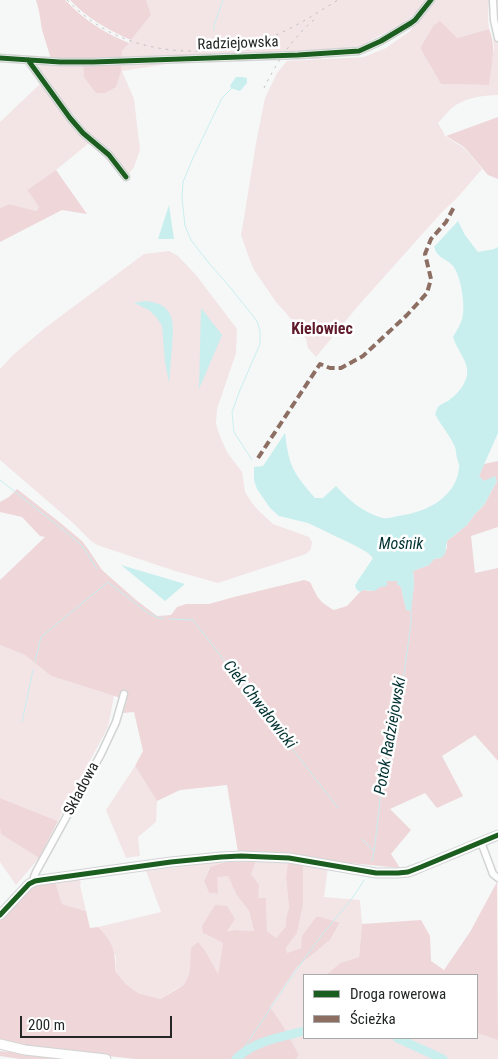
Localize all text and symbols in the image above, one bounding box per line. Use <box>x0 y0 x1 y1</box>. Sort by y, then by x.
street label: Radziejowska <box>197 34 279 54</box>
district label: Kielowiec <box>291 320 353 340</box>
water label: Mośnik <box>379 535 423 555</box>
water label: Ciek Chwałowicki <box>218 657 300 753</box>
water label: Potok Radziejowski <box>371 676 411 796</box>
street label: Składowa <box>61 759 103 819</box>
legend <box>303 974 478 1039</box>
text: Droga rowerowa <box>350 985 446 1003</box>
scale bar <box>22 1006 175 1038</box>
text: Ścieżka <box>350 1010 396 1028</box>
text: 200 m <box>28 1016 65 1034</box>

